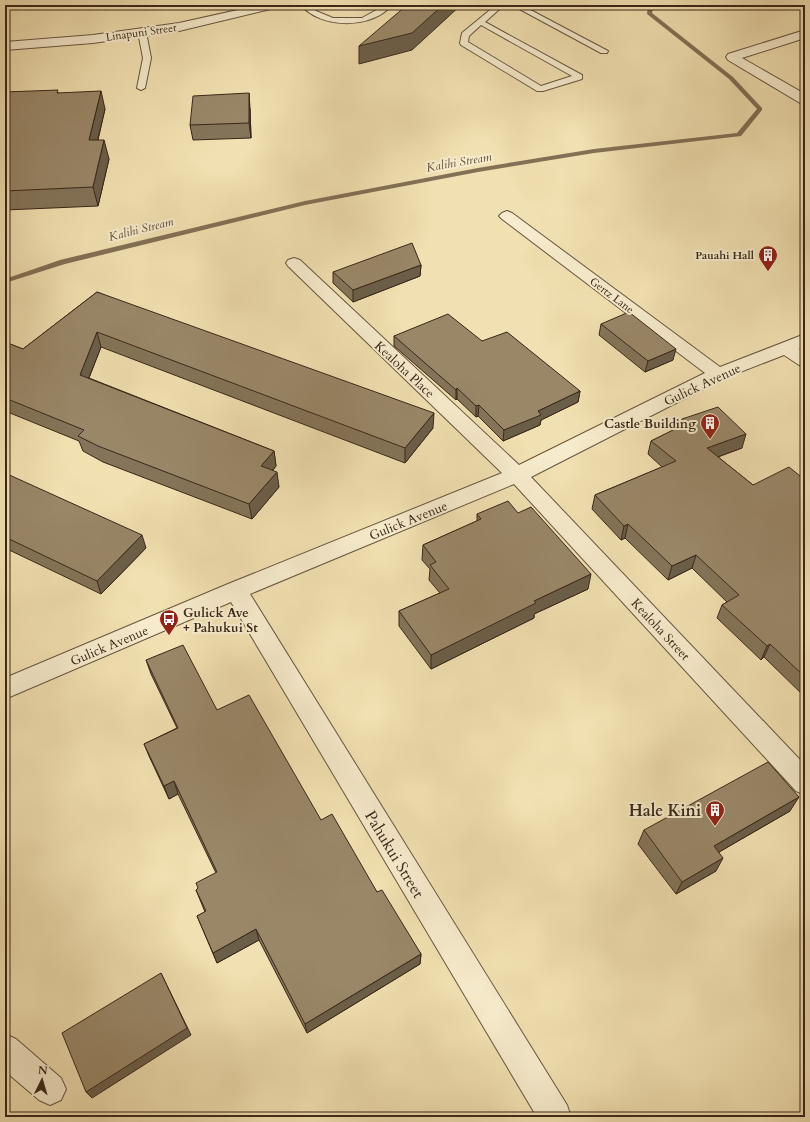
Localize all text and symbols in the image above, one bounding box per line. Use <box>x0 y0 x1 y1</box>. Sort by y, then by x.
street label: Linapuni Street <box>105 20 178 45</box>
water label: Kalihi Stream <box>425 148 493 176</box>
water label: Kalihi Stream <box>107 213 175 245</box>
building icon: Pauahi Hall <box>757 244 779 272</box>
place label: Pauahi Hall <box>695 248 755 263</box>
street label: Gertz Lane <box>587 274 637 317</box>
street label: Kealoha Place <box>370 337 438 402</box>
street label: Gulick Avenue <box>661 359 744 411</box>
building icon: Castle Building <box>699 412 721 440</box>
place label: Castle Building <box>604 415 696 433</box>
street label: Gulick Avenue <box>367 497 450 545</box>
street label: Kealoha Street <box>627 595 694 665</box>
place label: Gulick Ave + Pahukui St <box>183 604 258 637</box>
bus stop icon: Gulick Ave + Pahukui St <box>158 608 180 636</box>
street label: Gulick Avenue <box>68 621 151 670</box>
building icon: Hale Kini <box>704 799 726 827</box>
place label: Hale Kini <box>629 800 701 822</box>
street label: Pahukui Street <box>359 807 429 902</box>
north arrow <box>22 1060 62 1100</box>
text: N <box>37 1063 49 1078</box>

